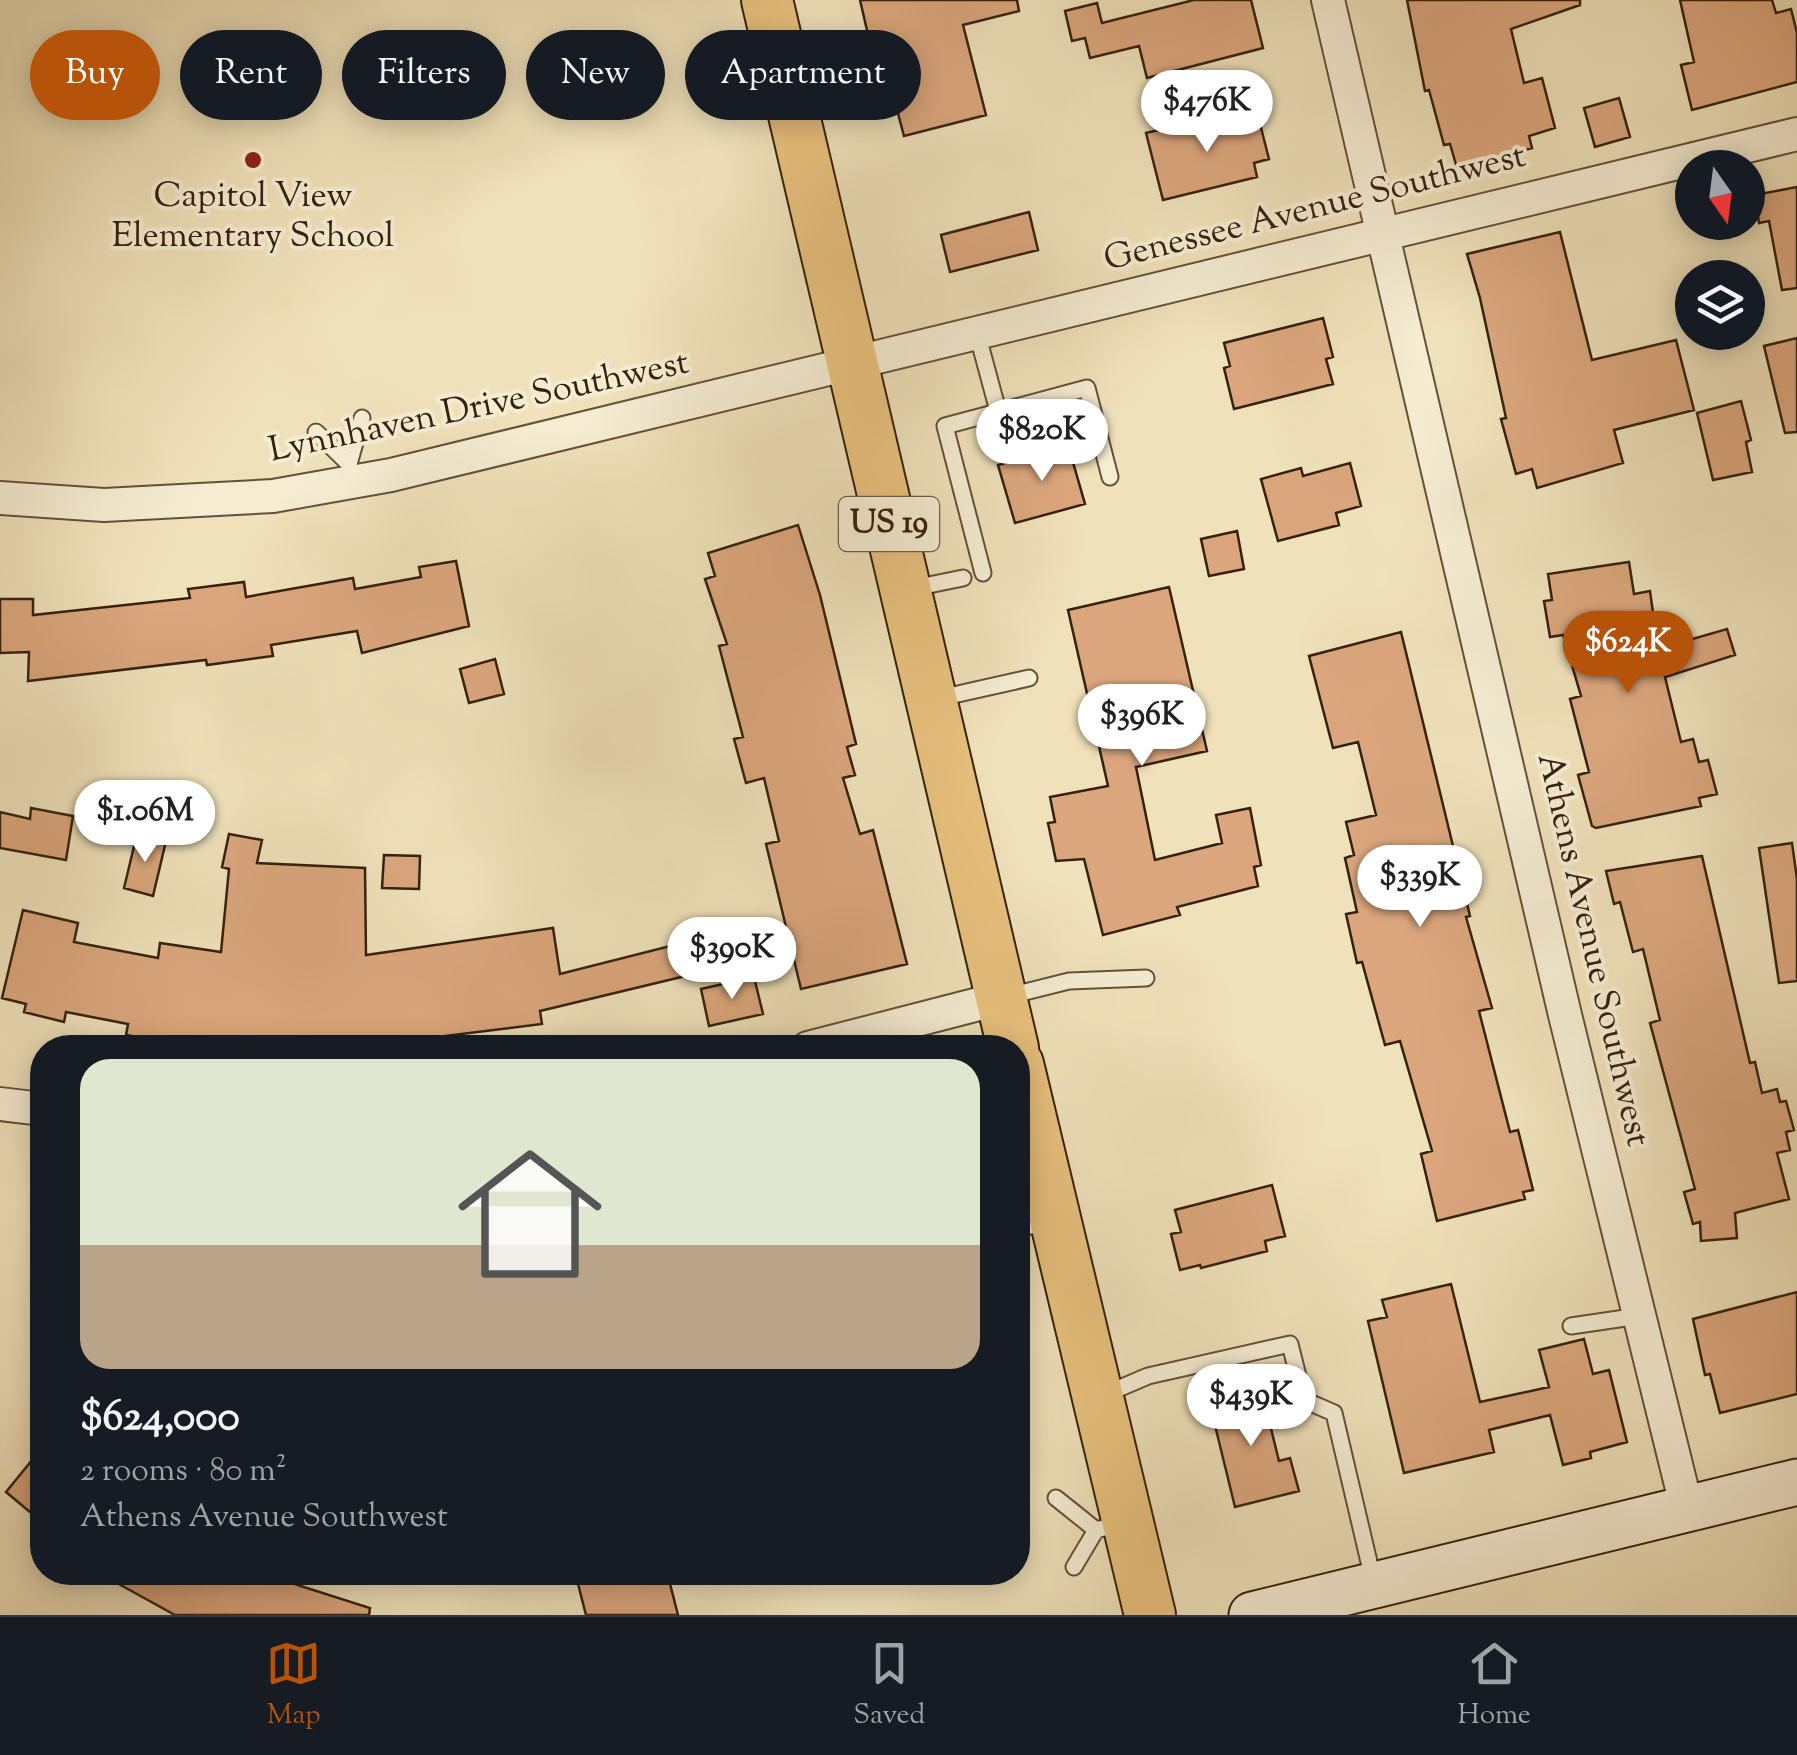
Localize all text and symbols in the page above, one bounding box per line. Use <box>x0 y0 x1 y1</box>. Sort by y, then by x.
chip: Buy <box>30 30 160 120</box>
chip: Rent <box>180 30 322 120</box>
chip: Filters <box>342 30 506 120</box>
chip: New <box>526 30 665 120</box>
chip: Apartment <box>685 30 921 120</box>
pin: $476K <box>1137 70 1277 155</box>
text: $476K <box>1163 79 1251 125</box>
street label: Genessee Avenue Southwest <box>1099 132 1531 286</box>
marker: Capitol View Elementary School <box>242 149 264 171</box>
north arrow <box>1675 150 1765 240</box>
map controls <box>1675 150 1765 350</box>
place label: Capitol View Elementary School <box>112 172 394 263</box>
button: layers <box>1675 260 1765 350</box>
street label: Lynnhaven Drive Southwest <box>264 339 694 477</box>
pin: $820K <box>972 399 1112 484</box>
text: $820K <box>998 408 1086 454</box>
road number: US 19 <box>839 497 939 551</box>
pin: $624K <box>1558 611 1698 696</box>
text: $624K <box>1585 620 1671 666</box>
pin: $396K <box>1072 684 1212 769</box>
text: $396K <box>1100 693 1184 739</box>
street label: Athens Avenue Southwest <box>1522 748 1662 1152</box>
pin: $1.06M <box>64 780 226 865</box>
text: $1.06M <box>96 789 194 835</box>
pin: $339K <box>1350 845 1490 930</box>
text: $339K <box>1379 854 1461 900</box>
pin: $390K <box>662 917 802 1002</box>
text: $390K <box>689 926 775 972</box>
icon: home <box>440 1124 620 1304</box>
pin: $439K <box>1181 1364 1321 1449</box>
text: $439K <box>1209 1373 1293 1419</box>
text: $624,000 <box>80 1389 240 1449</box>
text: 2 rooms · 80 m² <box>80 1449 287 1495</box>
text: Athens Avenue Southwest <box>80 1495 448 1541</box>
tab: Map <box>266 1636 321 1736</box>
tab: Saved <box>853 1636 925 1736</box>
tab: Home <box>1457 1636 1531 1736</box>

